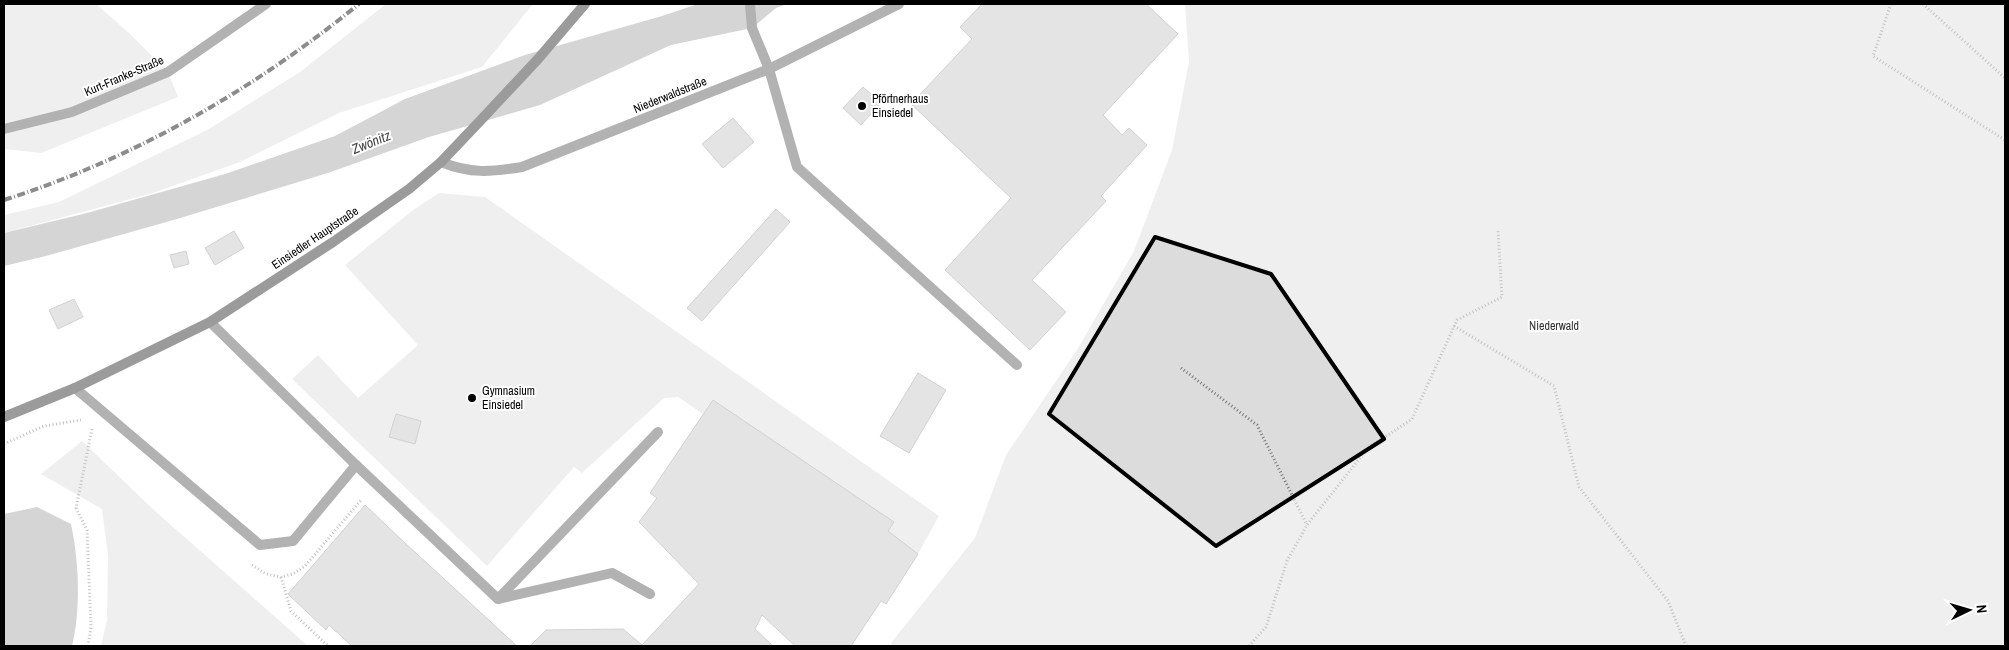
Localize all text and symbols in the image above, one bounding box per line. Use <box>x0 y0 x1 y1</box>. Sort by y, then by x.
street label: Kurt-Franke-Straße <box>82 52 166 100</box>
street label: Niederwaldstraße <box>631 73 709 117</box>
place label: Pförtnerhaus Einsiedel <box>872 91 928 121</box>
marker: Pförtnerhaus Einsiedel <box>856 100 868 112</box>
water label: Zwönitz <box>348 126 393 158</box>
street label: Einsiedler Hauptstraße <box>269 203 361 273</box>
park label: Niederwald <box>1529 318 1579 334</box>
place label: Gymnasium Einsiedel <box>482 383 535 413</box>
marker: Gymnasium Einsiedel <box>466 392 478 404</box>
north arrow <box>1944 585 1994 635</box>
text: N <box>1973 604 1991 614</box>

